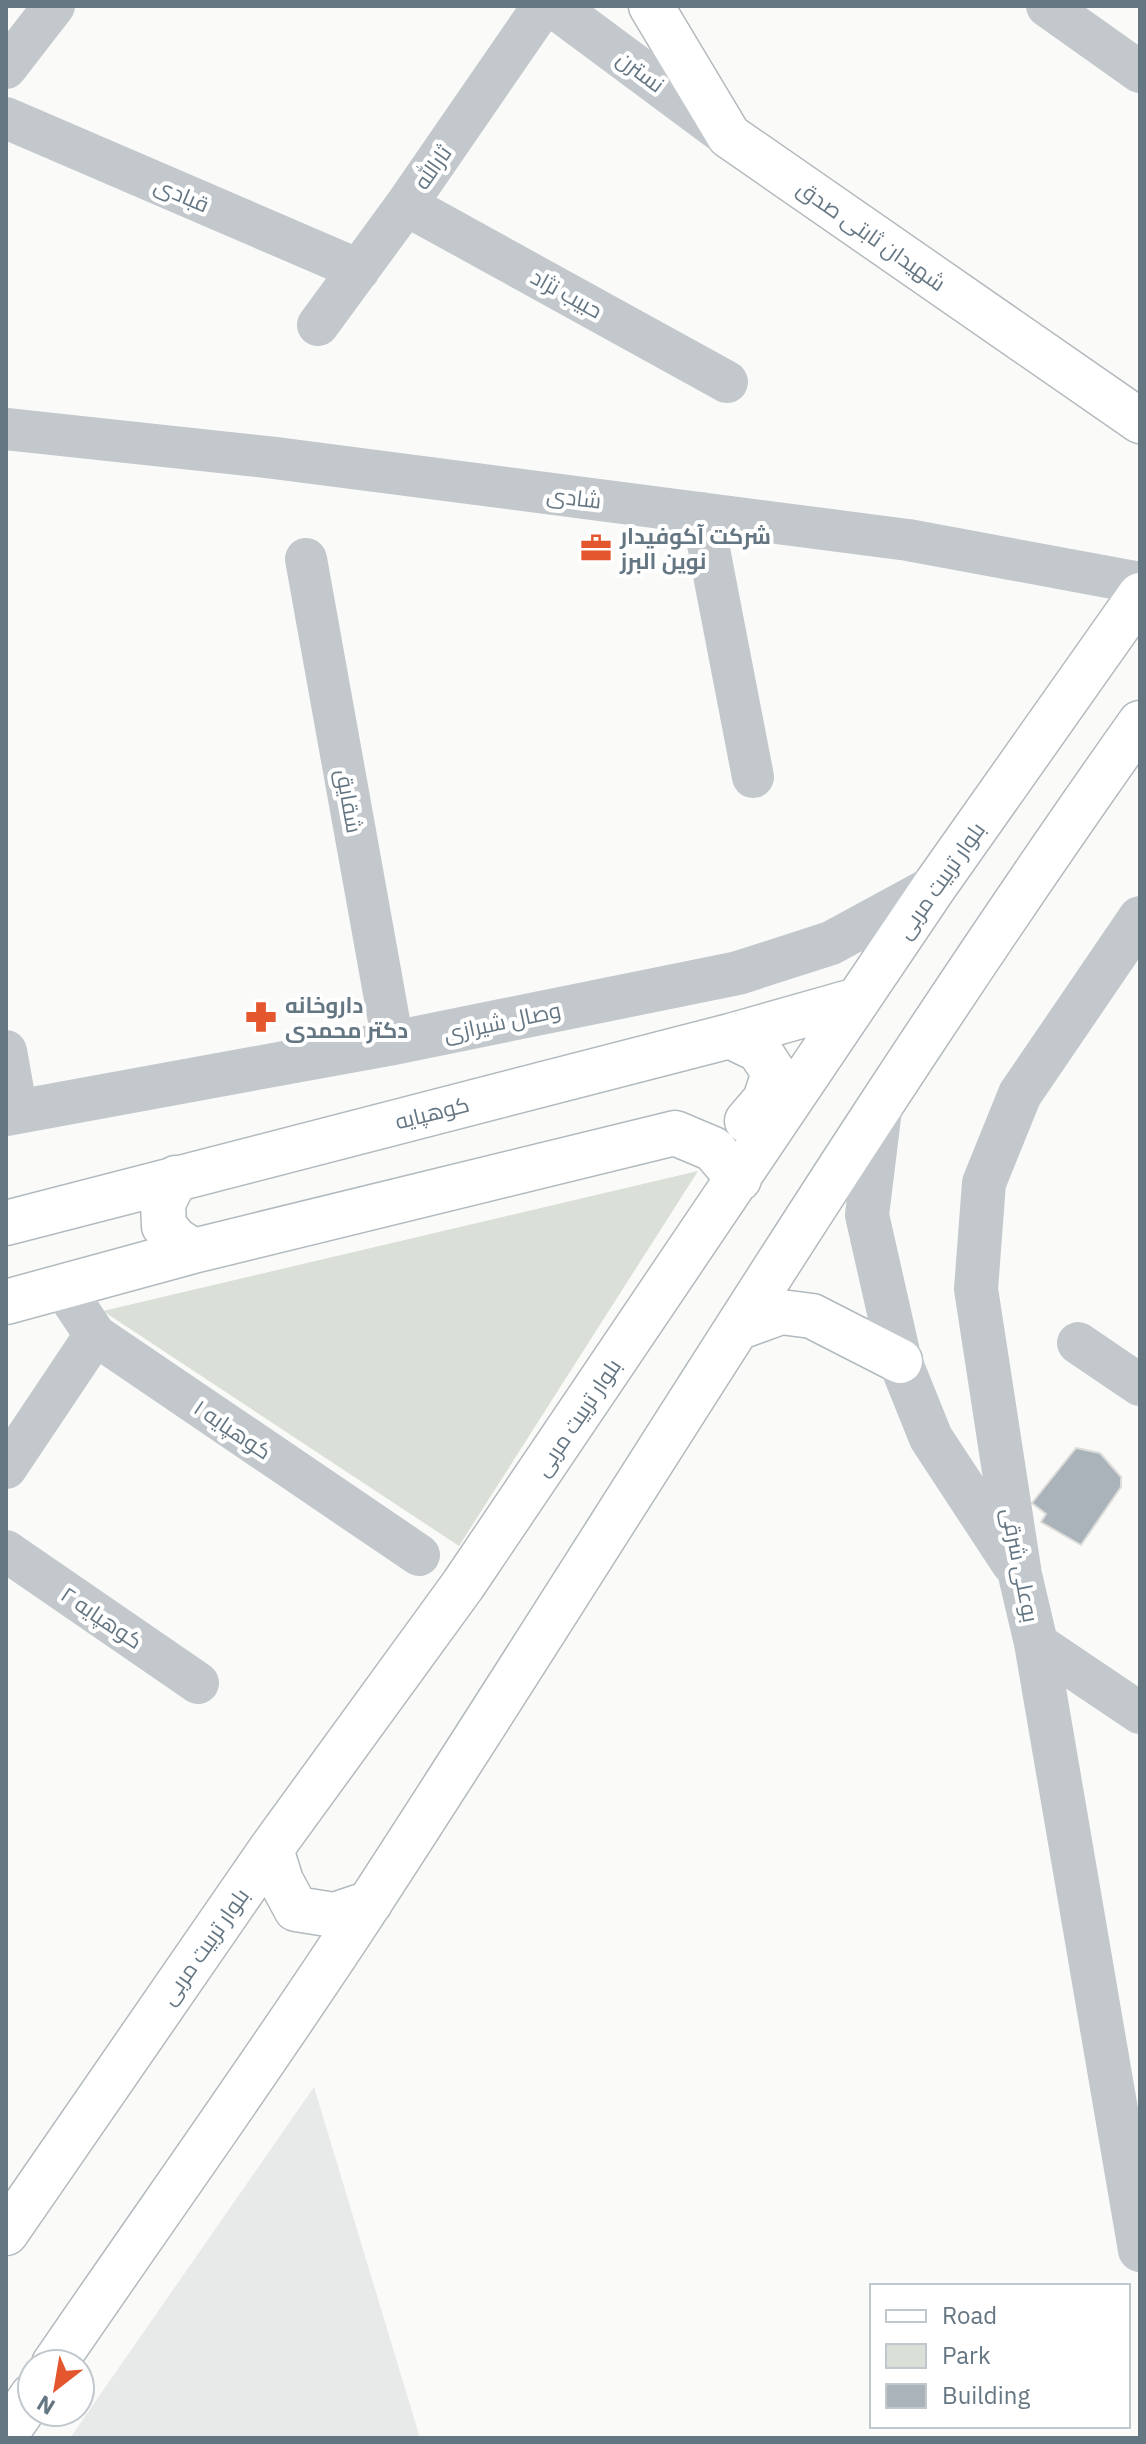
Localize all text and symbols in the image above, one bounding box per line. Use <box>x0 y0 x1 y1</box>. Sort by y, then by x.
street label: نسترن <box>611 44 671 98</box>
street label: ثارالله <box>407 139 457 195</box>
street label: قبادی <box>150 170 214 218</box>
street label: شهیدان ثابتی صدق <box>792 173 952 297</box>
street label: حبیب نژاد <box>526 262 608 324</box>
street label: شادی <box>545 479 603 515</box>
place label: شرکت آکوفیدار نوین البرز <box>619 521 771 575</box>
office icon: شرکت آکوفیدار نوین البرز <box>579 531 613 565</box>
street label: شقایق <box>330 767 370 835</box>
street label: بلوار تربیت مربی <box>889 816 991 944</box>
place label: داروخانه دکتر محمدی <box>285 990 408 1044</box>
street label: وصال شیرازی <box>441 994 563 1048</box>
pharmacy icon: داروخانه دکتر محمدی <box>244 1000 278 1034</box>
street label: کوهپایه <box>392 1089 472 1135</box>
street label: بلوار تربیت مربی <box>527 1352 627 1482</box>
street label: کوهپایه ۱ <box>189 1393 277 1465</box>
street label: بوعلی شرقی <box>996 1505 1046 1625</box>
street label: کوهپایه ۲ <box>56 1579 148 1655</box>
street label: بلوار تربیت مربی <box>153 1882 255 2010</box>
legend <box>870 2284 1130 2428</box>
text: Road <box>942 2299 997 2331</box>
text: Park <box>942 2339 991 2371</box>
north arrow <box>16 2348 96 2428</box>
text: Building <box>942 2379 1030 2411</box>
text: N <box>31 2389 60 2422</box>

